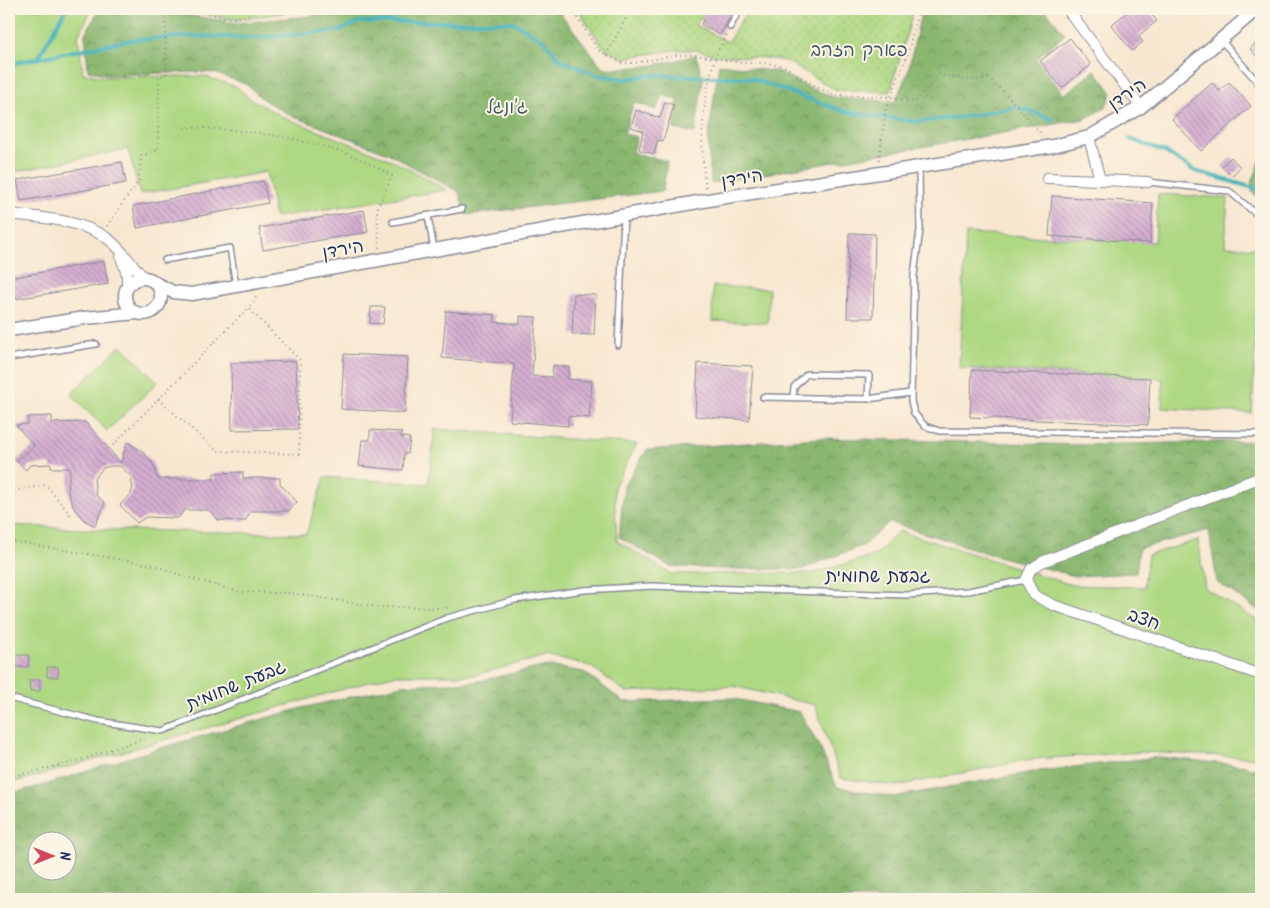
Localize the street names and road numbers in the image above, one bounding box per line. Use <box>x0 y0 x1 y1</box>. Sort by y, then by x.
street label: הירדן <box>1102 71 1153 119</box>
street label: הירדן <box>719 162 765 197</box>
street label: הירדן <box>320 233 366 268</box>
street label: גבעת שחומית <box>824 563 931 592</box>
street label: חצב <box>1123 601 1164 639</box>
street label: גבעת שחומית <box>181 653 291 720</box>

